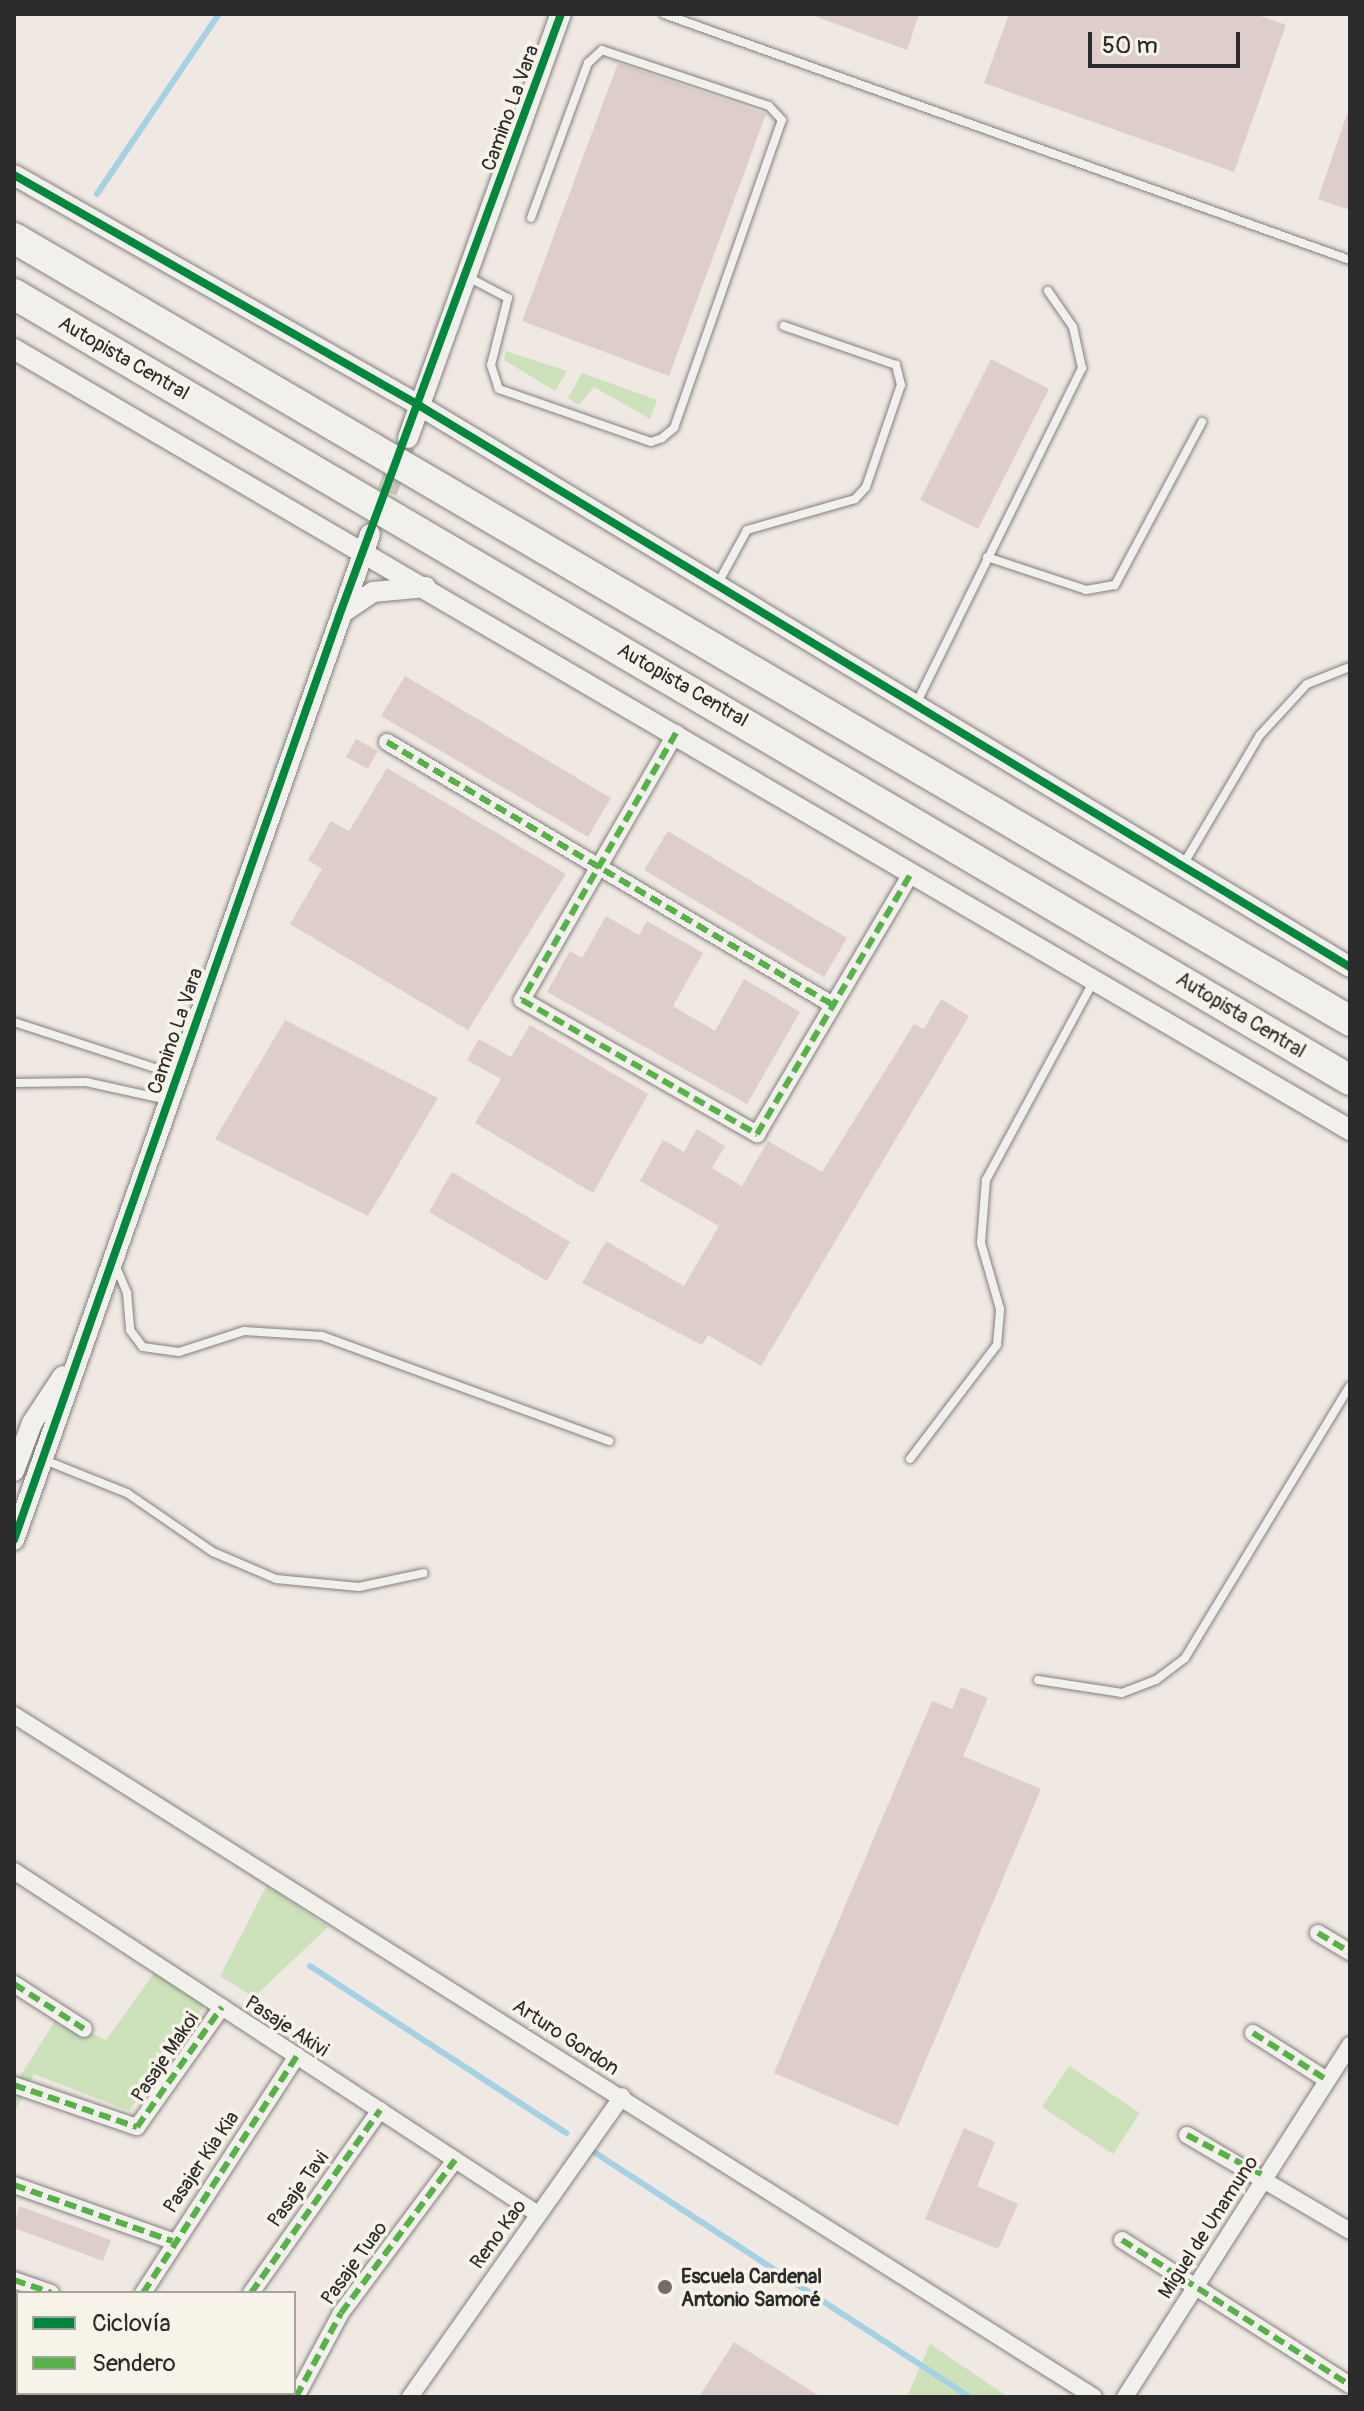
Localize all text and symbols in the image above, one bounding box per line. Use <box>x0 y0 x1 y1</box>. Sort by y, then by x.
scale bar <box>1092 16 1244 66</box>
text: 50 m <box>1102 31 1158 60</box>
street label: Camino La Vara <box>476 42 544 174</box>
street label: Autopista Central <box>54 311 194 405</box>
street label: Autopista Central <box>613 638 753 732</box>
street label: Camino La Vara <box>142 965 208 1097</box>
street label: Autopista Central <box>1172 967 1310 1063</box>
street label: Pasaje Akivi <box>241 1990 333 2062</box>
street label: Arturo Gordon <box>508 1994 624 2080</box>
street label: Pasaje Makoi <box>126 2008 204 2106</box>
street label: Pasajer Kia Kia <box>158 2106 244 2218</box>
street label: Pasaje Tavi <box>262 2146 334 2232</box>
street label: Miguel de Unamuno <box>1153 2151 1263 2303</box>
street label: Reno Kao <box>465 2195 531 2273</box>
street label: Pasaje Tuao <box>316 2217 392 2309</box>
place label: Escuela Cardenal Antonio Samoré <box>681 2264 822 2311</box>
marker: Escuela Cardenal Antonio Samoré <box>656 2278 674 2296</box>
legend <box>16 2291 296 2395</box>
text: Ciclovía <box>92 2309 171 2338</box>
text: Sendero <box>92 2349 176 2378</box>

